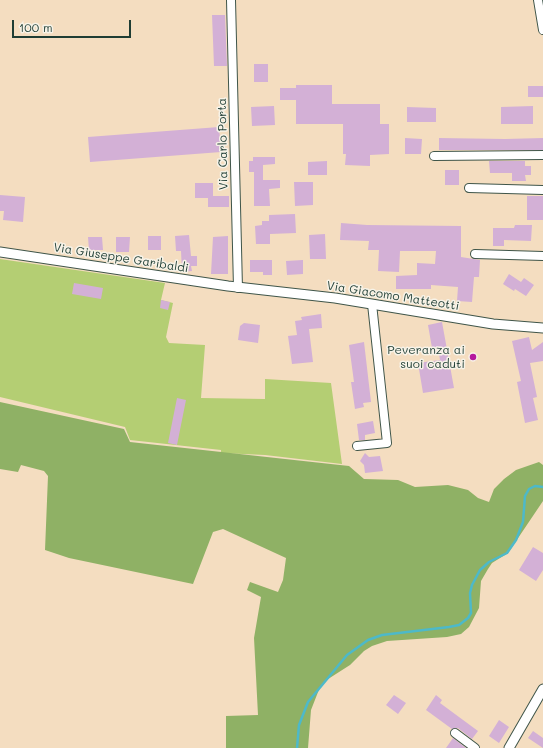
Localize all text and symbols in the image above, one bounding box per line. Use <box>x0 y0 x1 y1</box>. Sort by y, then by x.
scale bar <box>14 12 133 38</box>
text: 100 m <box>19 19 53 35</box>
street label: Via Carlo Porta <box>215 98 231 190</box>
street label: Via Giuseppe Garibaldi <box>52 240 190 276</box>
street label: Via Giacomo Matteotti <box>326 278 460 314</box>
place label: Peveranza ai suoi caduti <box>387 343 465 371</box>
marker: Peveranza ai suoi caduti <box>468 352 478 362</box>

